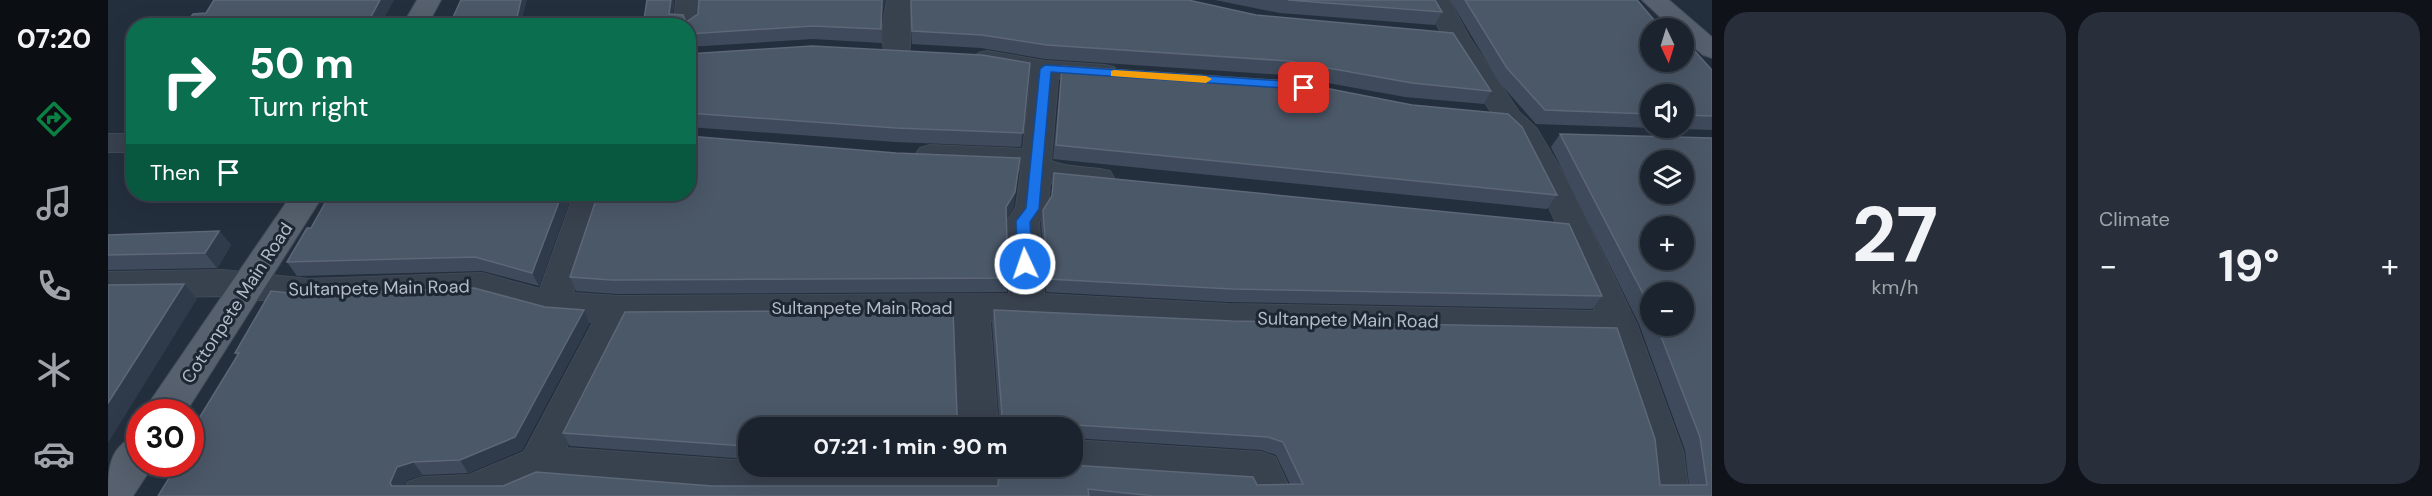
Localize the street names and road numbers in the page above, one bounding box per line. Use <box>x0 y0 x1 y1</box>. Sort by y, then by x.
street label: Cottonpete Main Road <box>176 218 298 388</box>
street label: Sultanpete Main Road <box>288 274 470 302</box>
street label: Sultanpete Main Road <box>771 296 953 320</box>
street label: Sultanpete Main Road <box>1257 306 1439 334</box>

